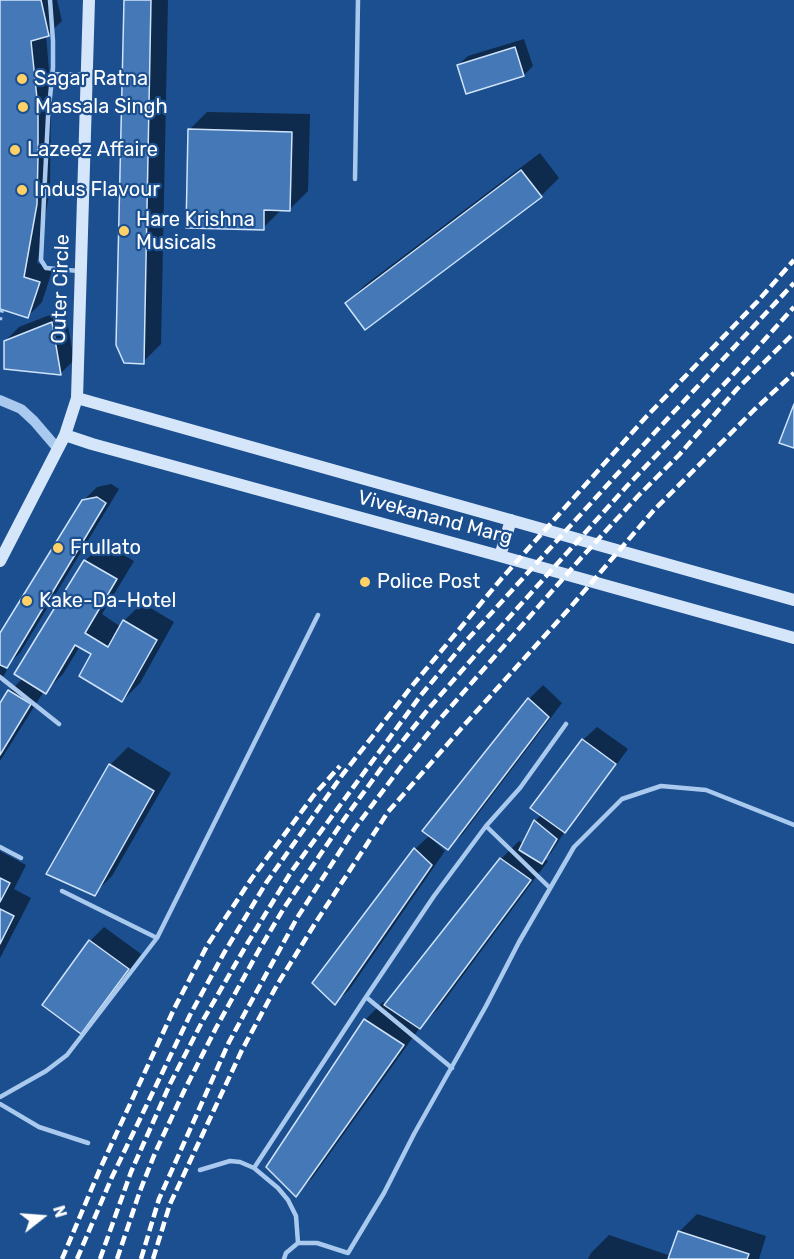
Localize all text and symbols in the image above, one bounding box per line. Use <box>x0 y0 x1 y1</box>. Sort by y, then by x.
place label: Sagar Ratna <box>34 67 148 91</box>
marker: Sagar Ratna <box>15 72 29 86</box>
place label: Massala Singh <box>35 95 168 119</box>
marker: Massala Singh <box>16 100 30 114</box>
place label: Lazeez Affaire <box>27 138 158 162</box>
marker: Lazeez Affaire <box>8 143 22 157</box>
place label: Indus Flavour <box>34 178 160 202</box>
marker: Indus Flavour <box>15 183 29 197</box>
place label: Hare Krishna Musicals <box>136 208 255 255</box>
marker: Hare Krishna Musicals <box>117 224 131 238</box>
street label: Outer Circle <box>47 234 75 344</box>
street label: Vivekanand Marg <box>355 486 515 550</box>
place label: Frullato <box>70 536 141 560</box>
marker: Frullato <box>51 541 65 555</box>
place label: Police Post <box>377 570 480 594</box>
marker: Police Post <box>358 575 372 589</box>
place label: Kake-Da-Hotel <box>39 589 176 613</box>
marker: Kake-Da-Hotel <box>20 594 34 608</box>
north arrow <box>12 1187 72 1247</box>
text: N <box>49 1203 70 1220</box>

